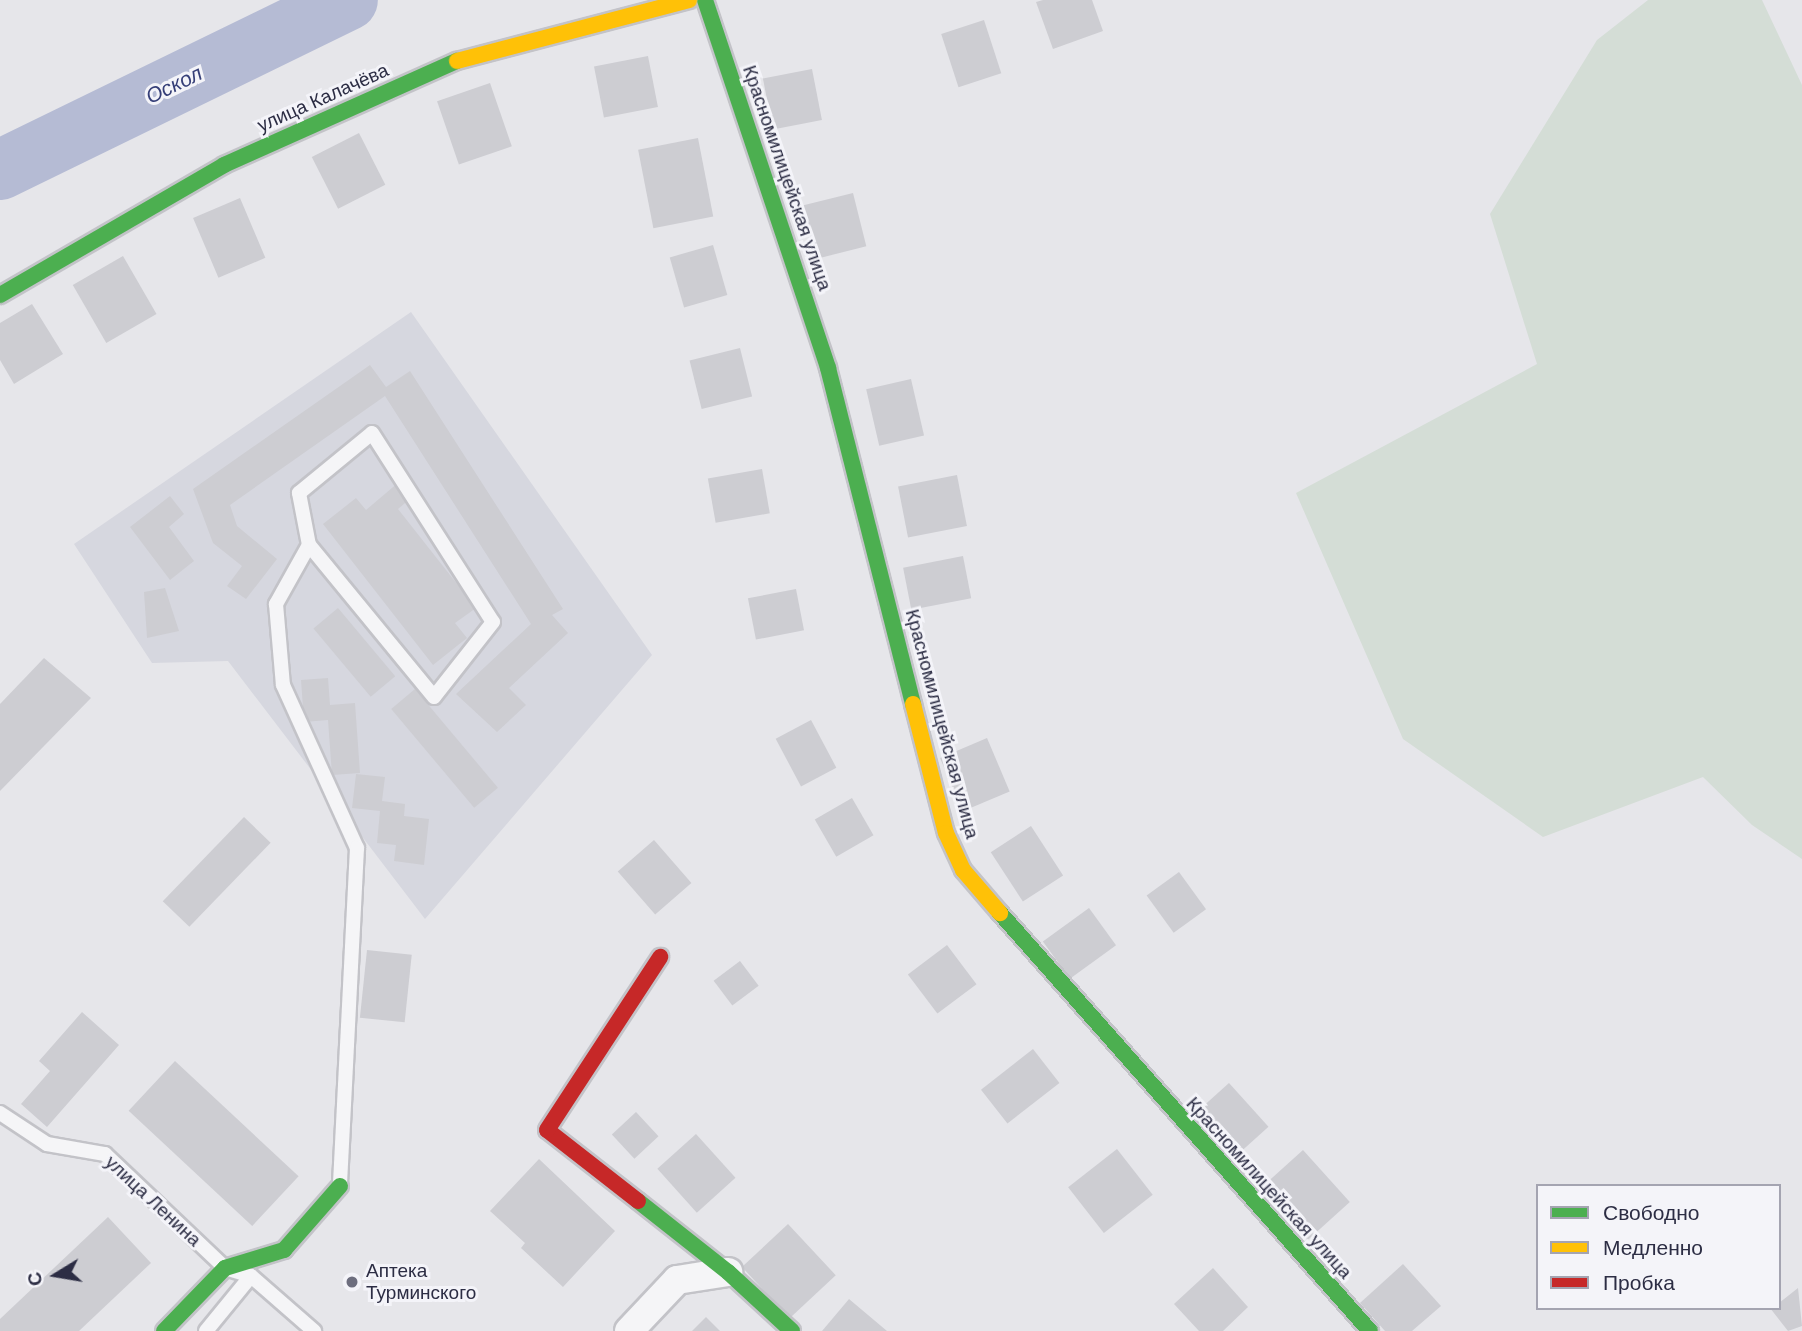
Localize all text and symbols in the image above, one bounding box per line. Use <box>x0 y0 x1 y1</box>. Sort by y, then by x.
street label: улица Калачёва <box>254 59 392 137</box>
water label: Оскол <box>142 61 206 109</box>
street label: Красномилицейская улица <box>738 62 836 294</box>
street label: Красномилицейская улица <box>900 607 984 841</box>
street label: Красномилицейская улица <box>1181 1092 1357 1284</box>
street label: улица Ленина <box>100 1151 206 1251</box>
legend <box>1536 1184 1781 1310</box>
text: Свободно <box>1603 1201 1700 1224</box>
text: Медленно <box>1603 1236 1703 1259</box>
north arrow <box>21 1240 91 1310</box>
place label: Аптека Турминского <box>366 1260 476 1304</box>
text: С <box>23 1270 47 1288</box>
text: Пробка <box>1603 1271 1675 1294</box>
marker: Аптека Турминского <box>344 1274 360 1290</box>

